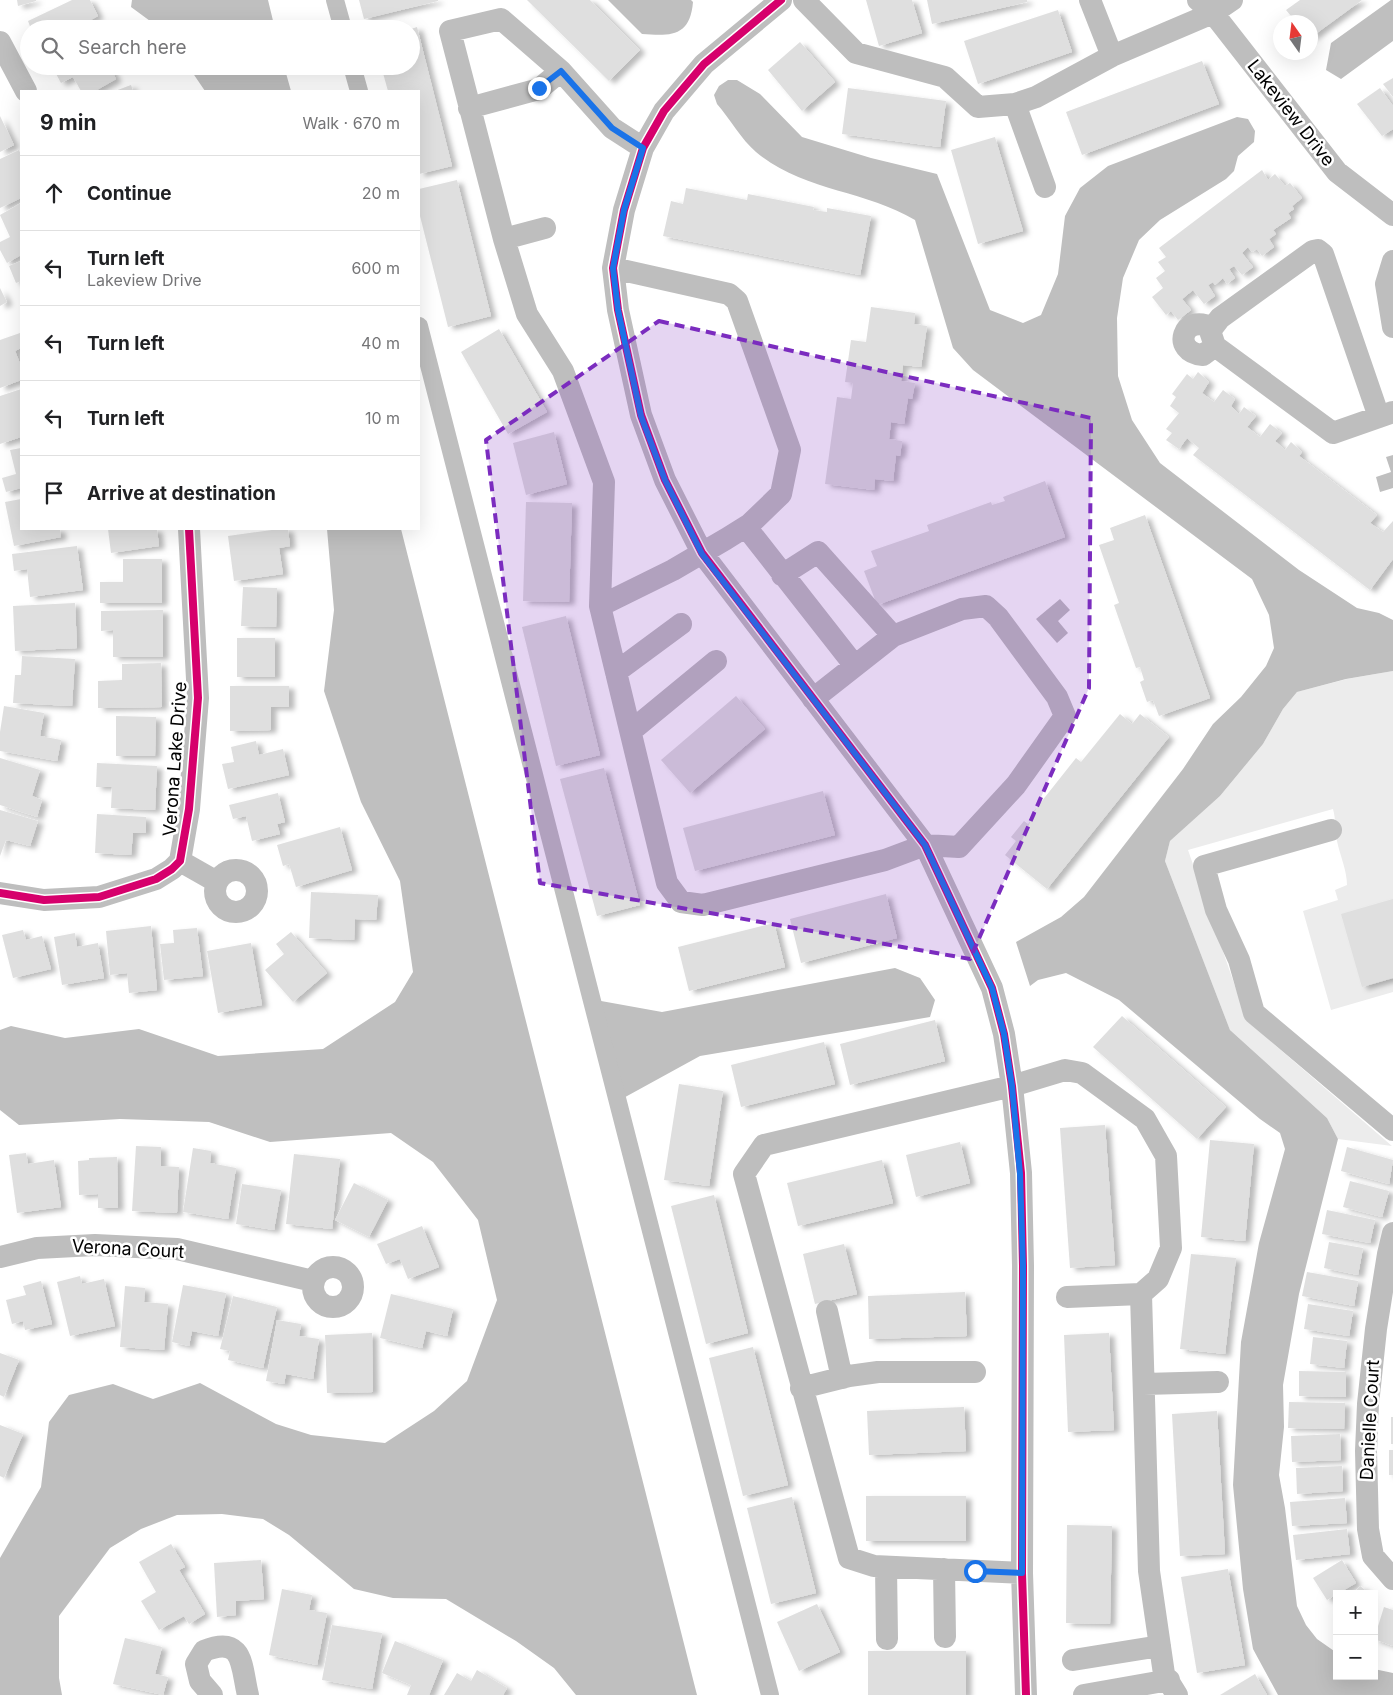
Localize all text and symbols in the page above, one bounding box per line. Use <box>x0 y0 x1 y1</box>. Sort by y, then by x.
north arrow <box>1273 15 1318 60</box>
search box <box>20 20 420 75</box>
icon: search <box>38 34 66 62</box>
text: Search here <box>78 36 187 59</box>
street label: Lakeview Drive <box>1243 55 1339 170</box>
route end <box>528 77 551 100</box>
text: 9 min <box>40 110 97 135</box>
text: Walk · 670 m <box>302 113 400 133</box>
icon: ahead <box>40 179 68 207</box>
text: Continue <box>87 182 172 205</box>
text: 20 m <box>362 183 400 203</box>
text: Turn left <box>87 247 165 270</box>
icon: left <box>40 254 68 282</box>
text: 600 m <box>351 258 400 278</box>
text: Lakeview Drive <box>87 270 202 290</box>
icon: left <box>40 329 68 357</box>
text: Turn left <box>87 332 165 355</box>
text: 40 m <box>361 333 400 353</box>
icon: left <box>40 404 68 432</box>
text: Turn left <box>87 407 165 430</box>
text: 10 m <box>365 408 400 428</box>
icon: arrive <box>40 479 68 507</box>
text: Arrive at destination <box>87 482 276 505</box>
street label: Verona Lake Drive <box>159 681 190 837</box>
street label: Verona Court <box>71 1235 185 1262</box>
street label: Danielle Court <box>1356 1359 1383 1481</box>
route start <box>964 1560 987 1583</box>
map controls <box>1333 1590 1378 1680</box>
button: + <box>1333 1590 1378 1635</box>
button: − <box>1333 1635 1378 1680</box>

